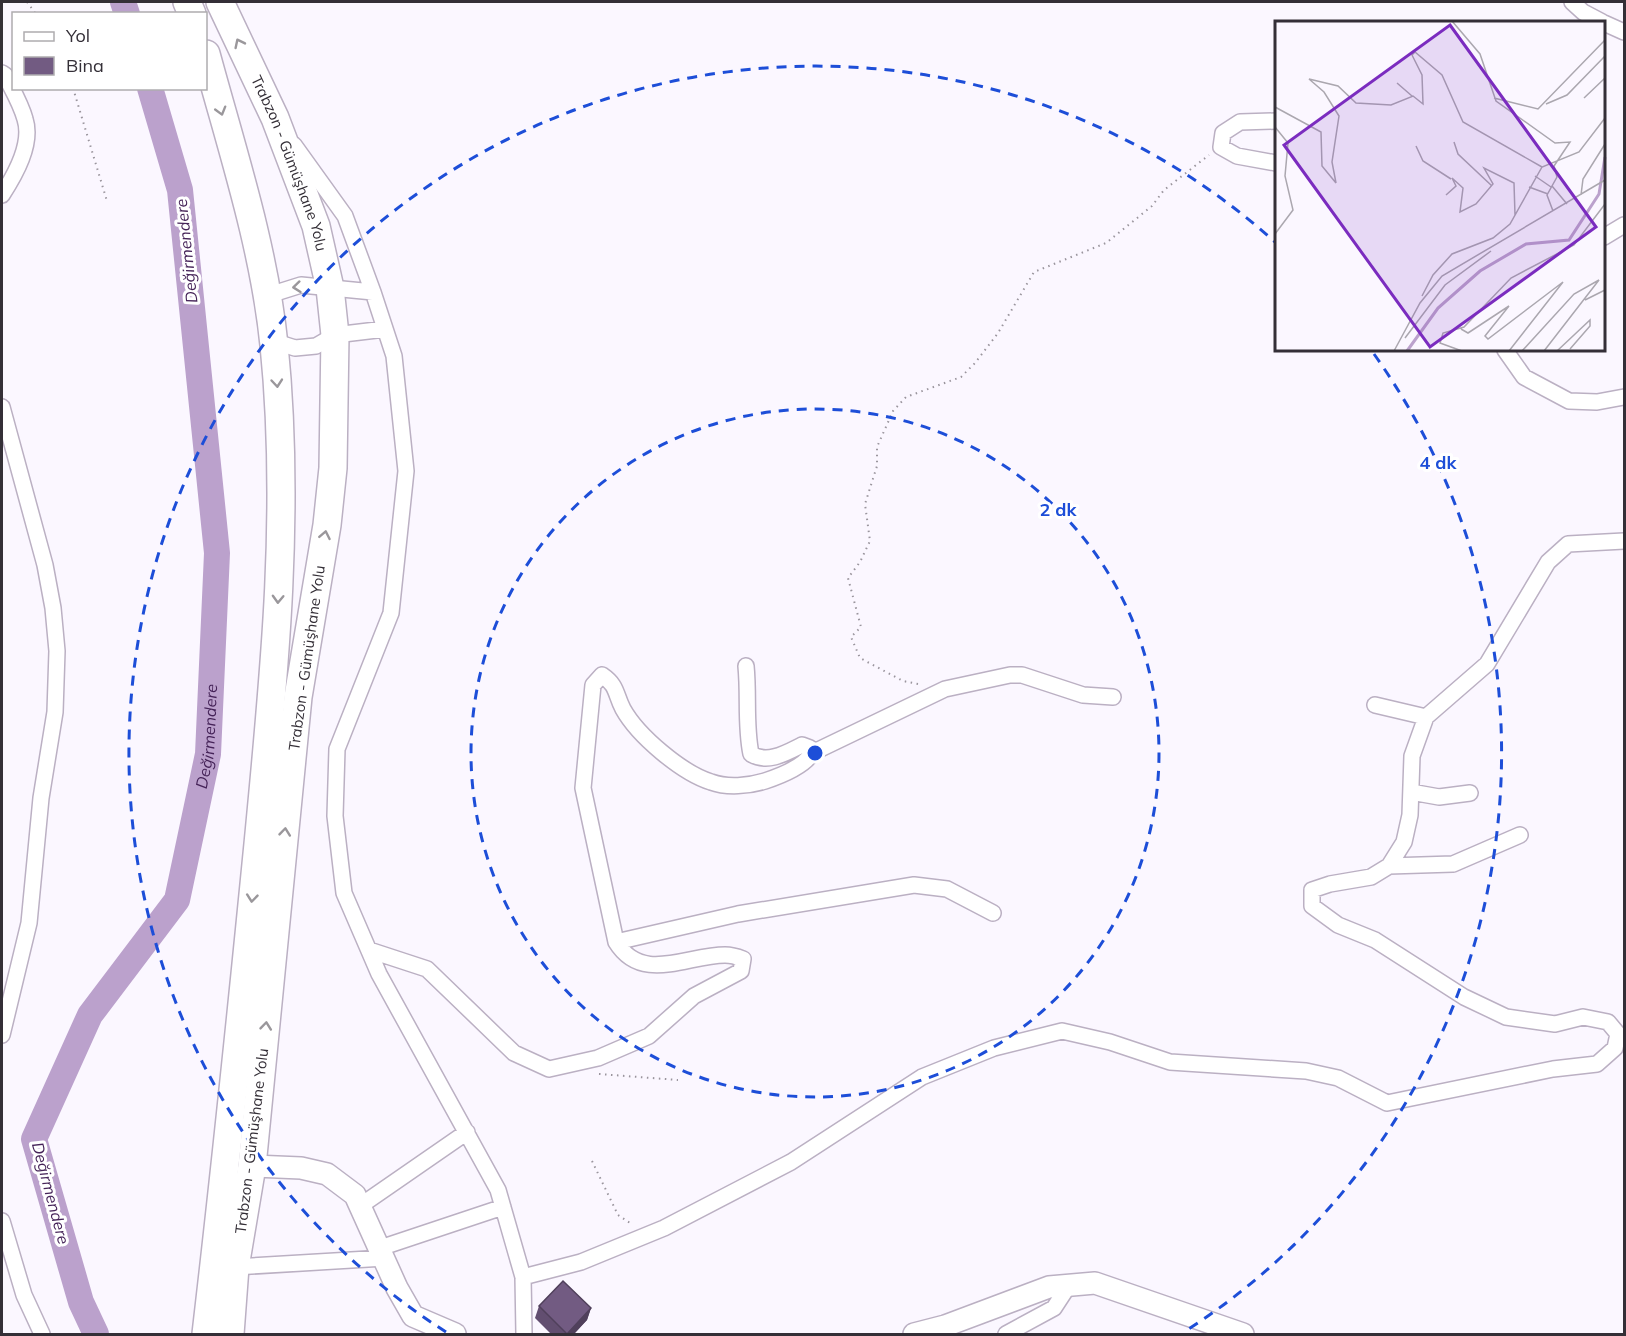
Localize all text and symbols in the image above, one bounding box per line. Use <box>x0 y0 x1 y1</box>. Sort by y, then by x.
legend <box>12 12 207 90</box>
inset map <box>1275 21 1605 351</box>
text: Yol <box>65 24 90 47</box>
one-way arrow <box>234 39 246 50</box>
text: Bina <box>66 54 104 77</box>
street label: Trabzon - Gümüşhane Yolu <box>247 72 331 253</box>
one-way arrow <box>214 105 226 116</box>
water label: Değirmendere <box>171 198 201 304</box>
one-way arrow <box>293 280 302 293</box>
one-way arrow <box>270 379 283 388</box>
text: 4 dk <box>1420 451 1457 474</box>
text: 2 dk <box>1040 498 1077 521</box>
one-way arrow <box>318 530 331 540</box>
street label: Trabzon - Gümüşhane Yolu <box>284 564 329 752</box>
one-way arrow <box>272 595 284 604</box>
water label: Değirmendere <box>191 683 221 790</box>
centre of rings <box>805 743 825 763</box>
one-way arrow <box>278 828 291 837</box>
one-way arrow <box>246 893 259 903</box>
one-way arrow <box>259 1022 272 1031</box>
street label: Trabzon - Gümüşhane Yolu <box>231 1047 272 1235</box>
water label: Değirmendere <box>28 1140 74 1246</box>

